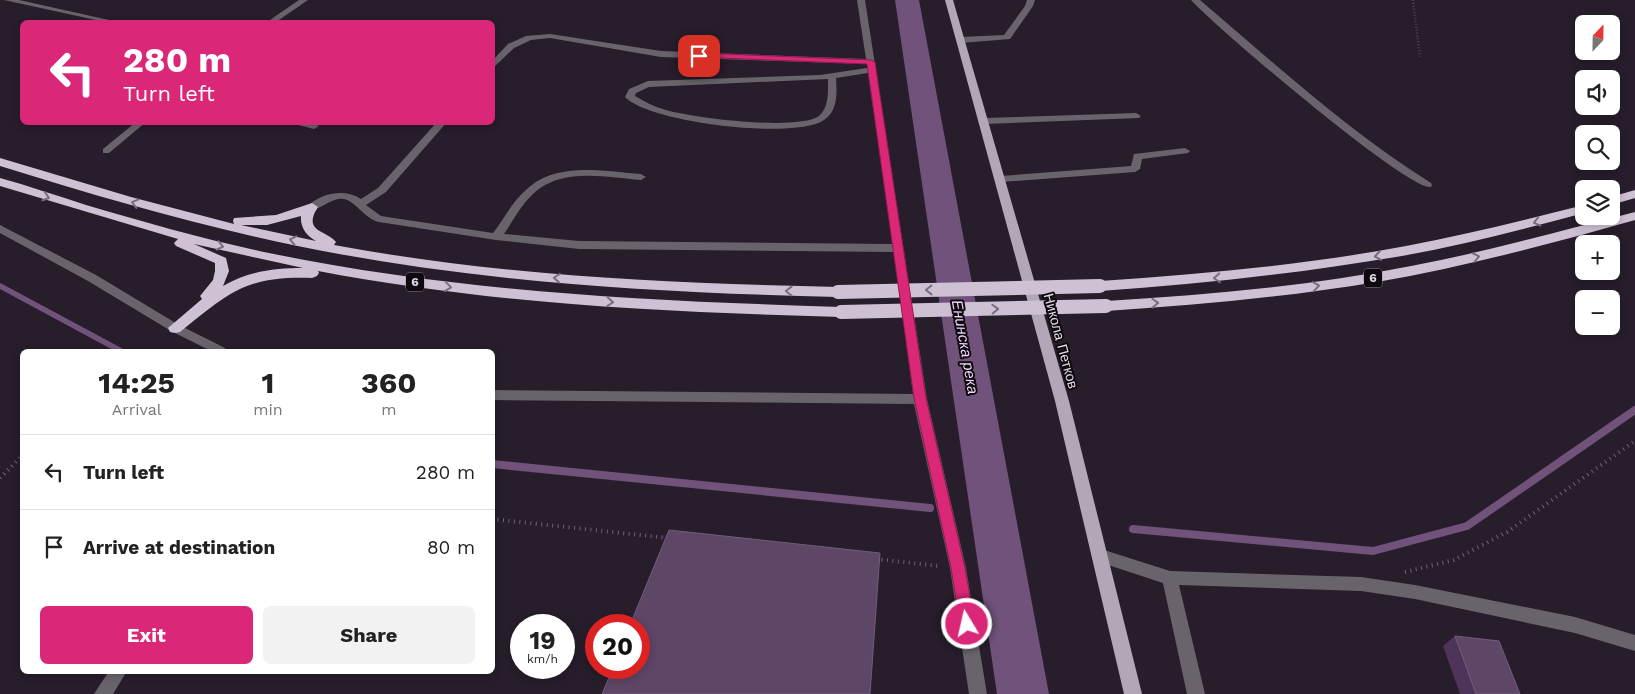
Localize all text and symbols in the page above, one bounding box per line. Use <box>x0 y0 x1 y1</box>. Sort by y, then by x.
north arrow <box>1575 15 1620 60</box>
map controls <box>1575 15 1620 335</box>
pin <box>678 35 720 77</box>
text: 280 m <box>123 39 231 81</box>
icon: left <box>40 40 105 105</box>
icon: arrive <box>685 42 713 70</box>
button: sound <box>1575 70 1620 115</box>
text: Turn left <box>123 81 215 106</box>
button: search <box>1575 125 1620 170</box>
button: layers <box>1575 180 1620 225</box>
one-way arrow <box>42 191 50 201</box>
one-way arrow <box>131 198 139 208</box>
one-way arrow <box>1533 216 1541 226</box>
button: + <box>1575 235 1620 280</box>
one-way arrow <box>288 236 297 246</box>
one-way arrow <box>215 240 224 251</box>
one-way arrow <box>1374 250 1382 260</box>
one-way arrow <box>1471 252 1480 263</box>
road number: 6 <box>1364 268 1382 288</box>
road number: 6 <box>406 272 424 292</box>
one-way arrow <box>1213 272 1221 283</box>
one-way arrow <box>553 273 561 284</box>
one-way arrow <box>445 281 453 292</box>
one-way arrow <box>1312 282 1320 292</box>
one-way arrow <box>925 285 933 296</box>
one-way arrow <box>785 286 793 296</box>
button: − <box>1575 290 1620 335</box>
street label: Никола Петков <box>1041 292 1081 390</box>
one-way arrow <box>606 297 614 308</box>
one-way arrow <box>1151 298 1159 309</box>
water label: Енинска река <box>948 299 982 395</box>
one-way arrow <box>992 304 999 314</box>
text: 14:25 <box>98 365 175 400</box>
text: 1 <box>262 365 275 400</box>
text: 360 <box>361 365 417 400</box>
text: Arrival <box>112 400 162 419</box>
text: min <box>253 400 283 419</box>
text: m <box>381 400 396 419</box>
icon: left <box>40 458 68 486</box>
text: Turn left <box>83 461 164 484</box>
text: 280 m <box>416 461 475 484</box>
icon: arrive <box>40 533 68 561</box>
text: Arrive at destination <box>83 536 275 559</box>
text: 80 m <box>427 536 475 559</box>
position arrow <box>940 597 992 649</box>
button: Exit <box>40 606 253 664</box>
button: Share <box>263 606 475 664</box>
speed limit sign: 20 <box>585 614 650 679</box>
text: 19 <box>529 626 556 655</box>
text: km/h <box>527 652 558 666</box>

